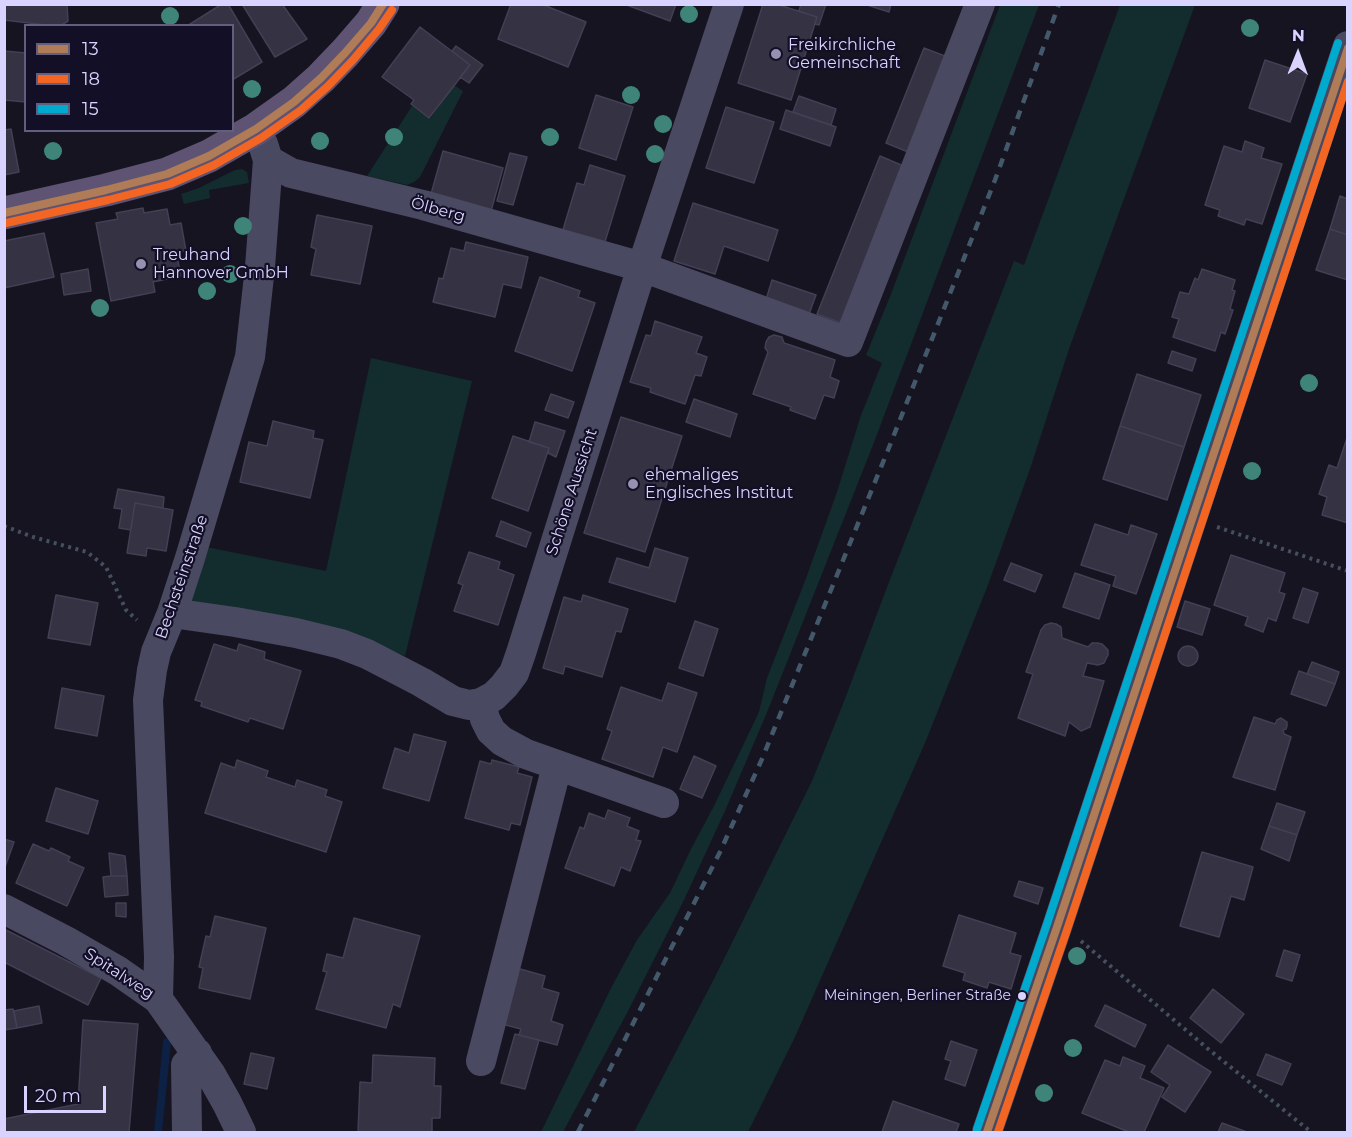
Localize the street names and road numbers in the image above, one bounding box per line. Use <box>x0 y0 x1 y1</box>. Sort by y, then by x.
street label: Ölberg <box>409 194 467 226</box>
street label: Schöne Aussicht <box>542 426 602 558</box>
street label: Bechsteinstraße <box>152 512 212 642</box>
street label: Spitalweg <box>81 944 157 1004</box>

